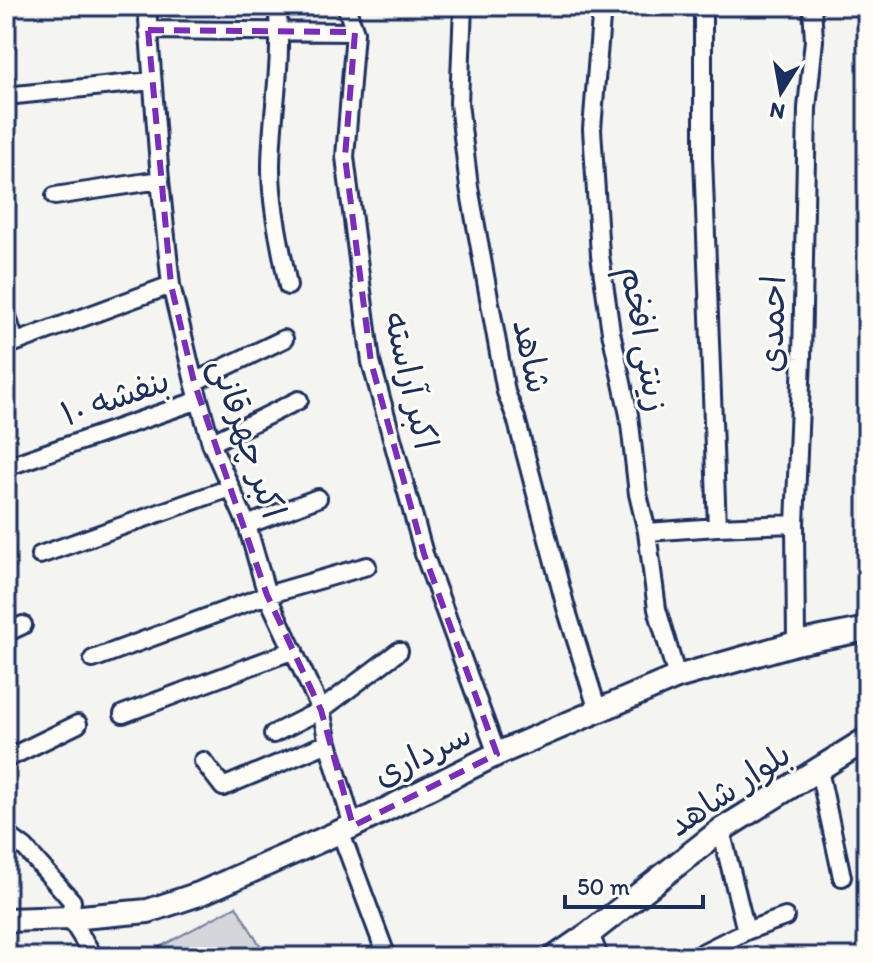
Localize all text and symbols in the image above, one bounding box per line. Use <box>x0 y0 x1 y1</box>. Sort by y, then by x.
north arrow <box>741 52 821 132</box>
text: N <box>767 96 787 126</box>
street label: زینتی افخم <box>607 263 678 416</box>
street label: احمدی <box>750 275 794 373</box>
street label: اکبر آراسته <box>375 307 447 453</box>
street label: شاهد <box>504 315 560 397</box>
street label: اکبر چهرقانی <box>200 352 295 524</box>
street label: بنفشه ۱۰ <box>55 359 175 435</box>
street label: سرداری <box>366 713 478 795</box>
street label: بلوار شاهد <box>660 733 798 845</box>
scale bar <box>565 859 703 909</box>
text: 50 m <box>577 872 630 901</box>

